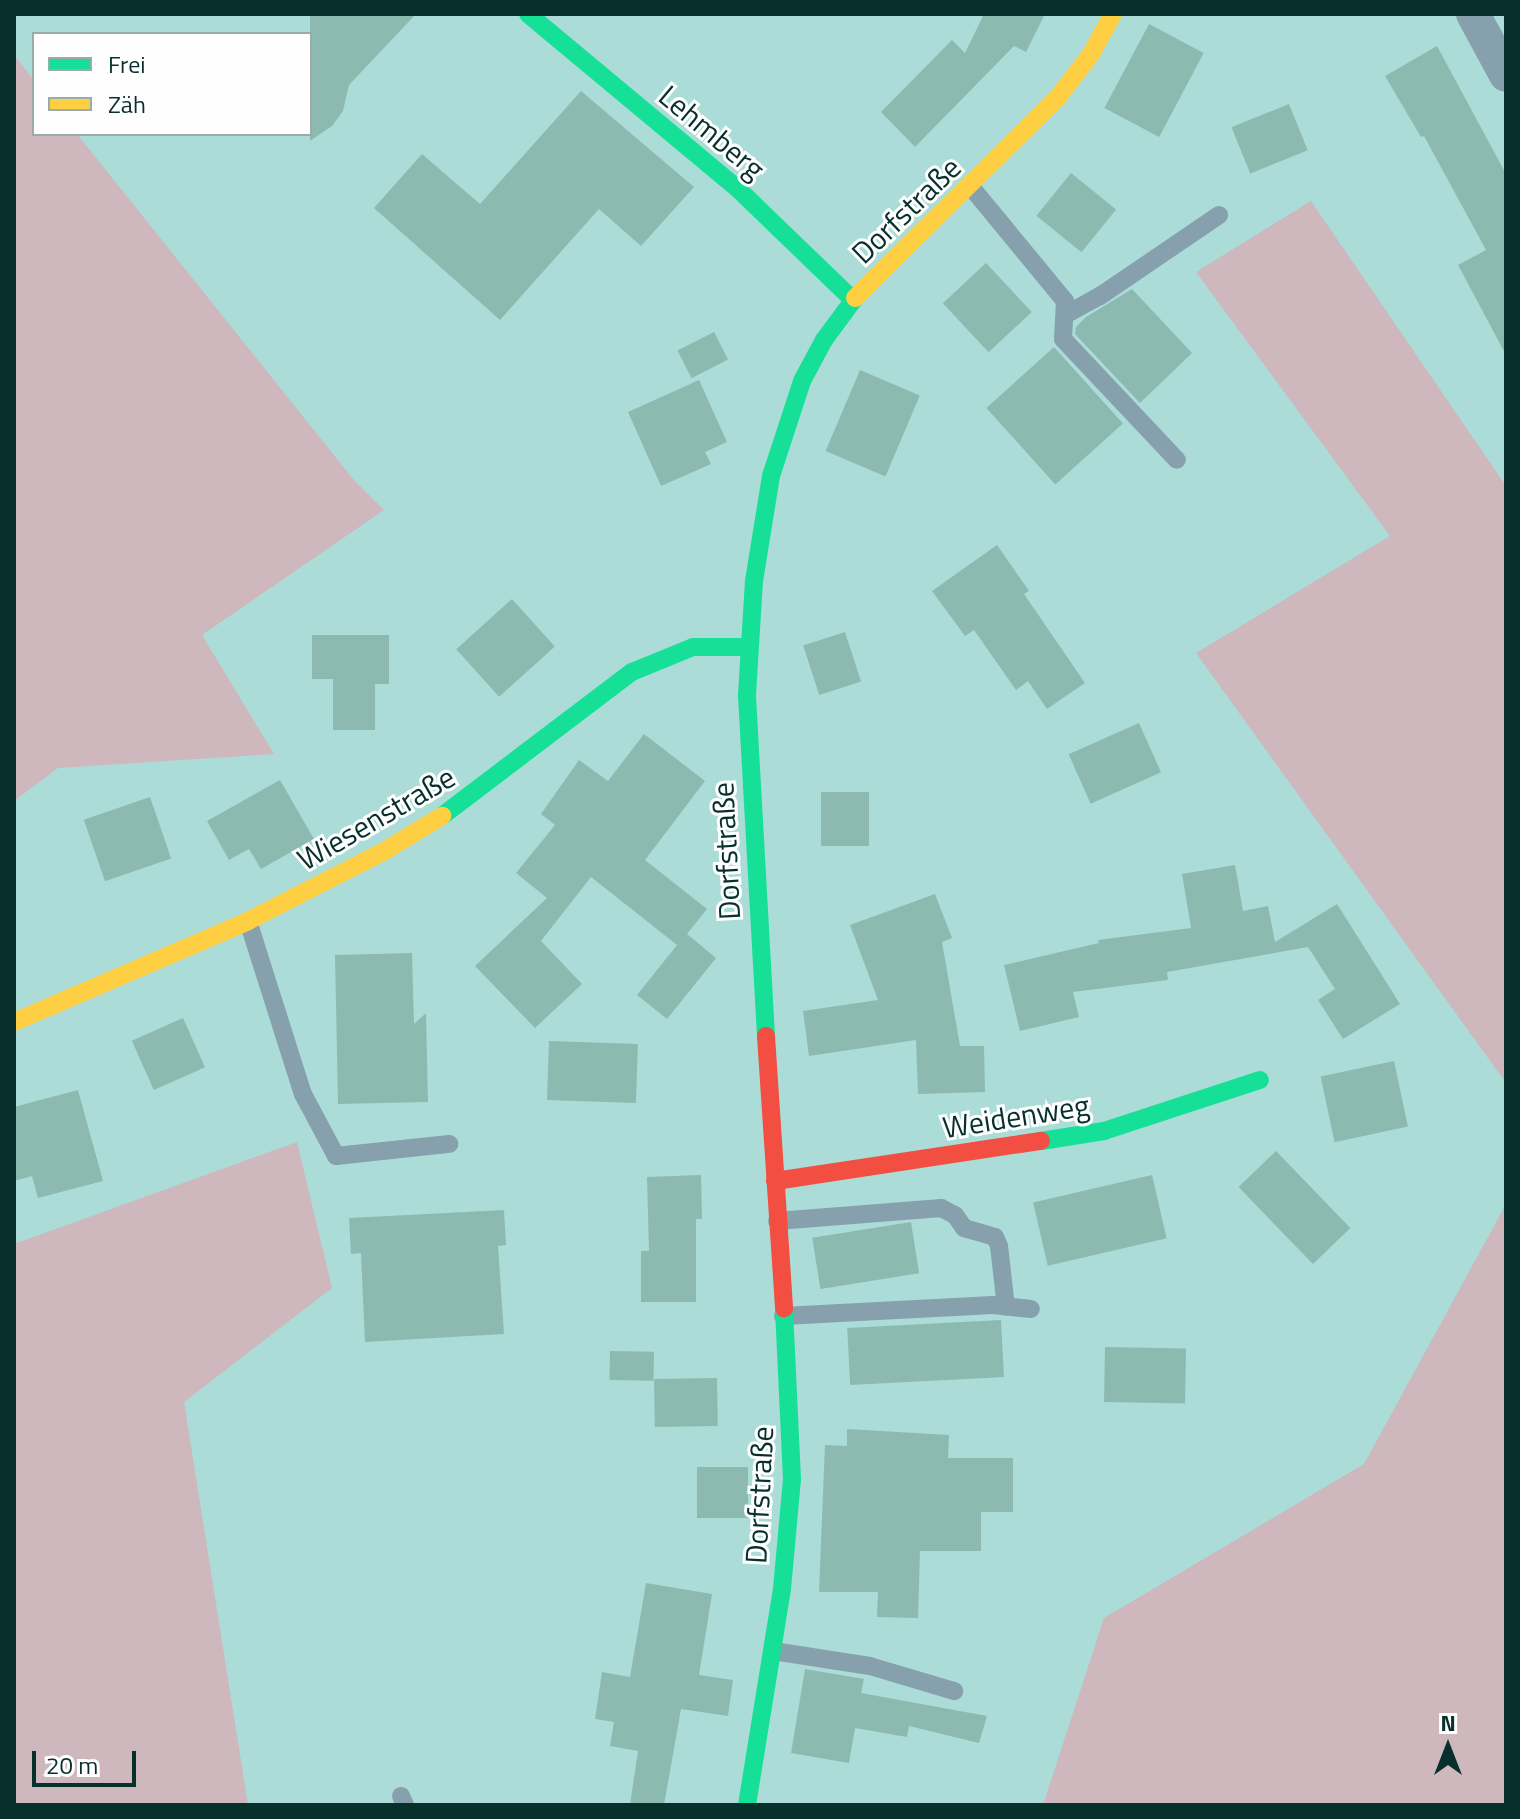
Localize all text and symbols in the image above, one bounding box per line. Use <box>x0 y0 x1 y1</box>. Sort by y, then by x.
legend <box>32 32 312 136</box>
text: Frei <box>108 46 146 82</box>
street label: Lehmberg <box>652 77 772 187</box>
text: Zäh <box>108 86 146 122</box>
street label: Dorfstraße <box>844 149 968 271</box>
street label: Wiesenstraße <box>291 758 461 878</box>
street label: Dorfstraße <box>704 781 748 921</box>
street label: Weidenweg <box>940 1087 1092 1145</box>
street label: Dorfstraße <box>737 1425 781 1565</box>
text: N <box>1440 1706 1456 1740</box>
north arrow <box>1408 1707 1488 1787</box>
scale bar <box>36 1735 140 1785</box>
text: 20 m <box>46 1747 98 1783</box>

